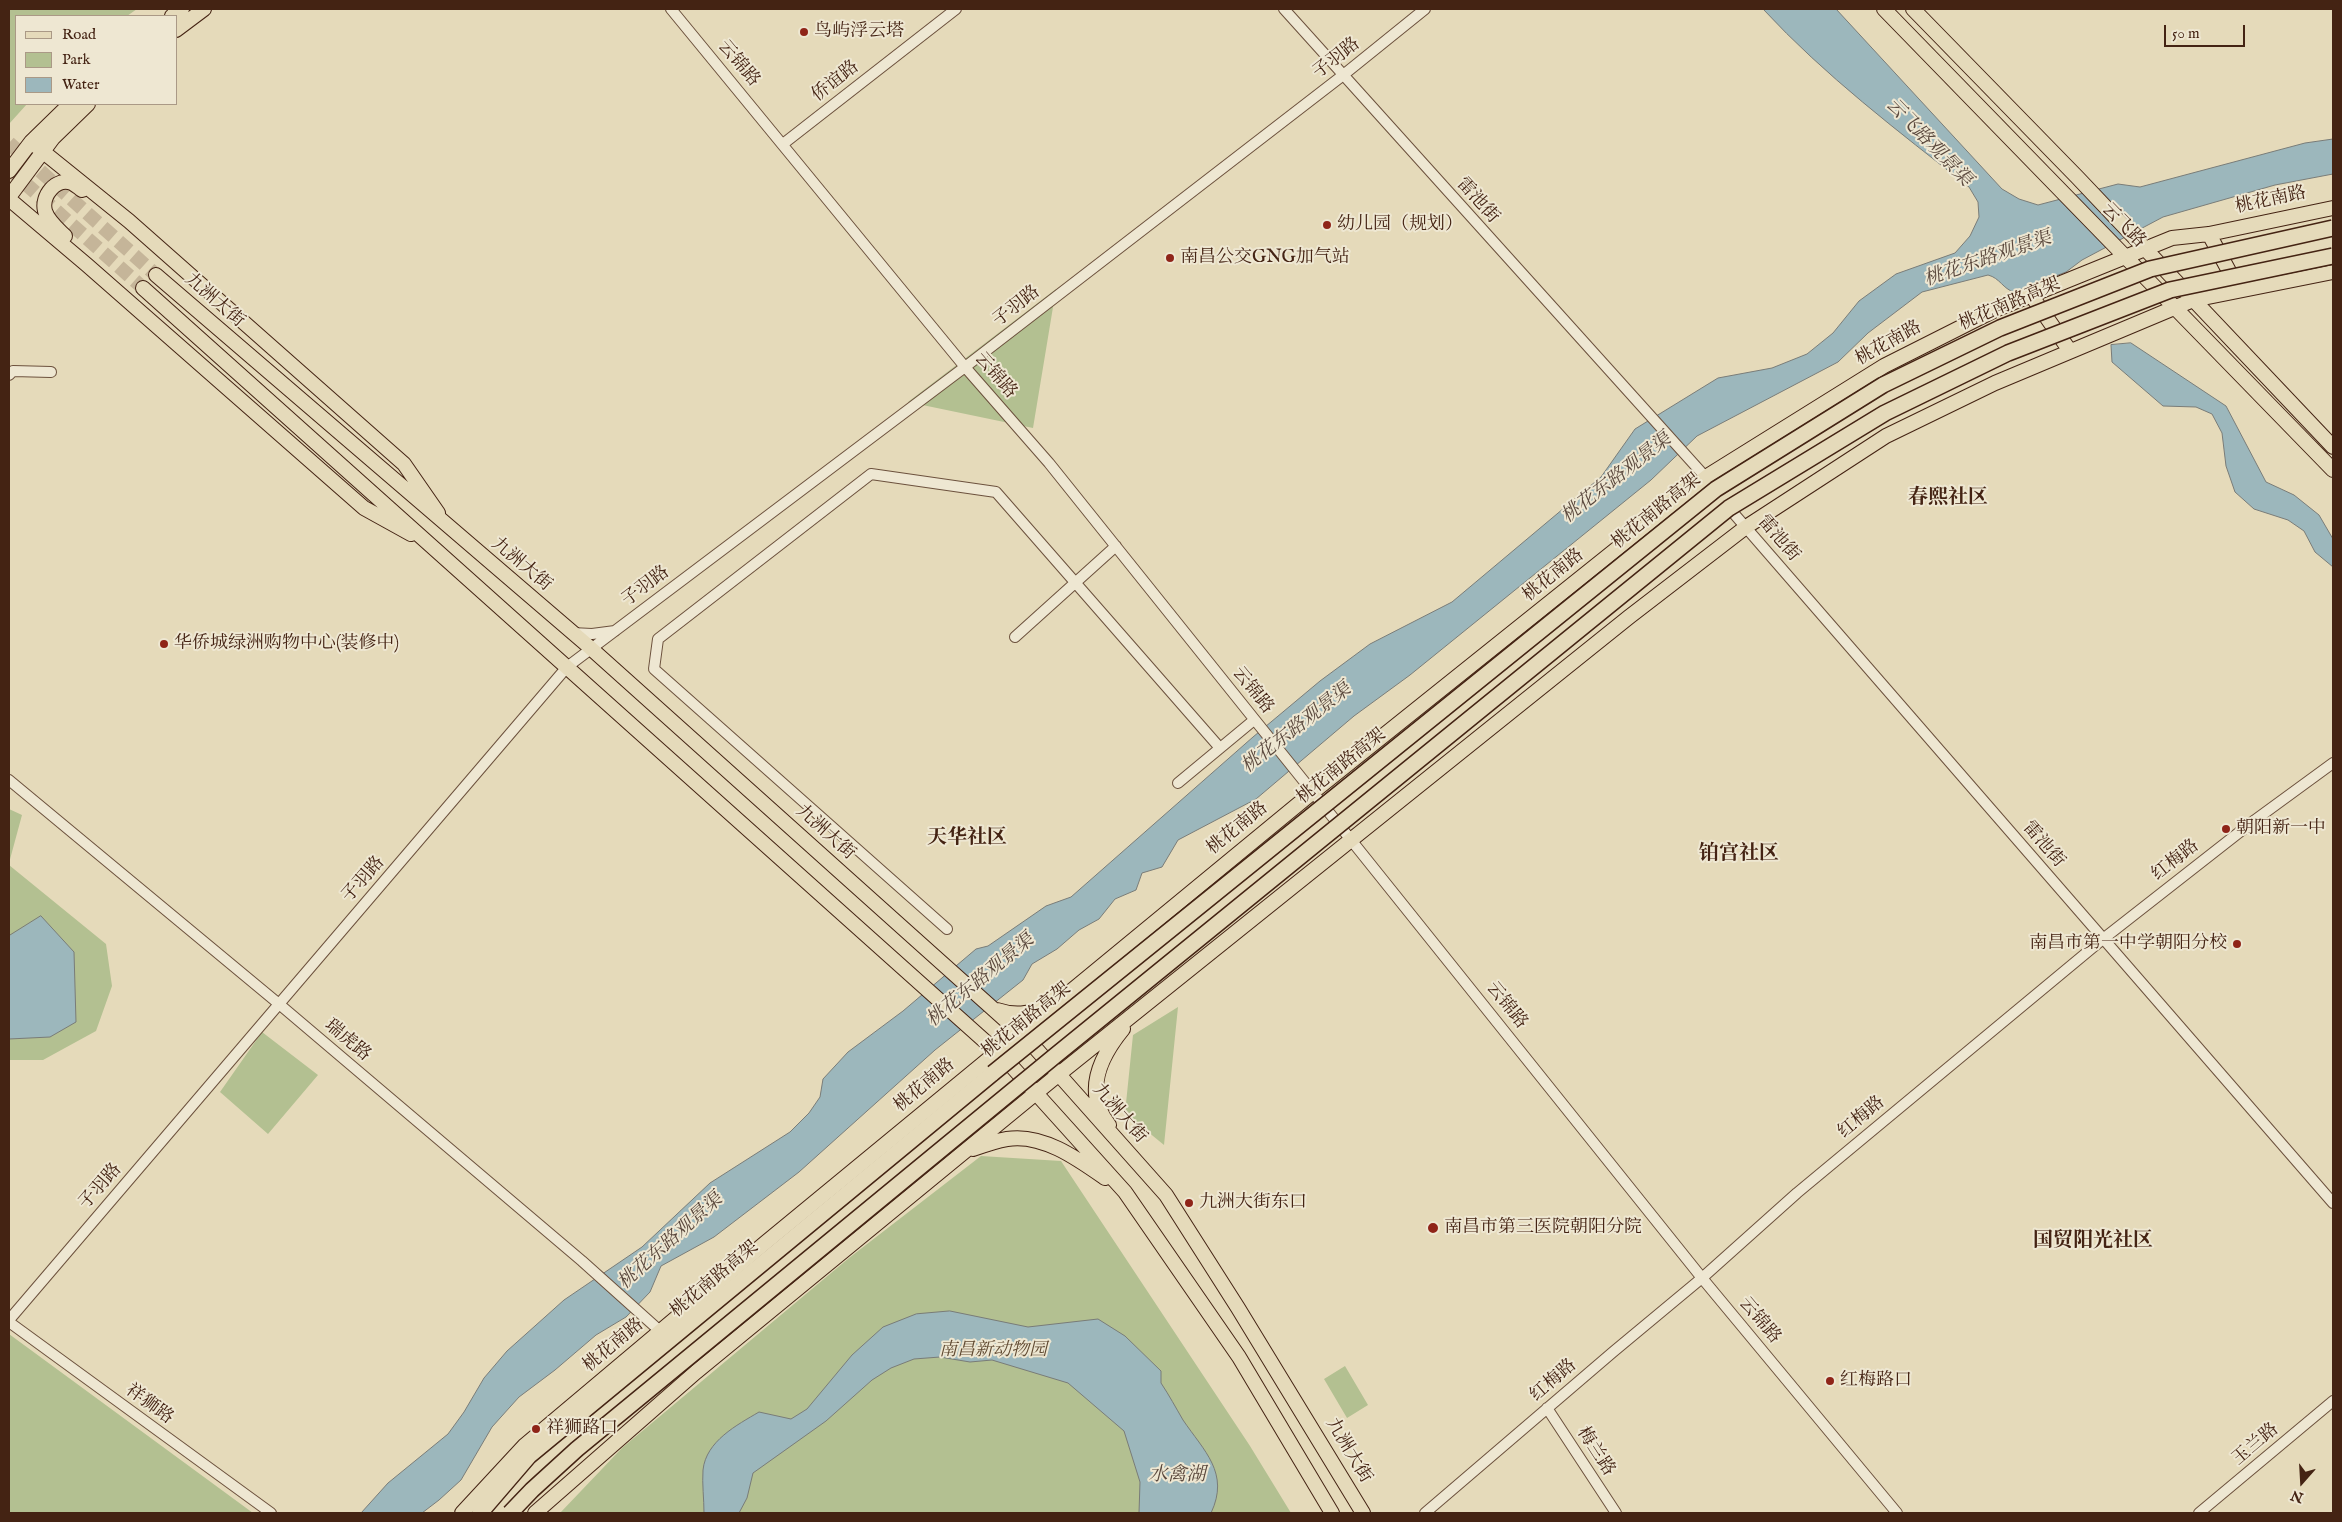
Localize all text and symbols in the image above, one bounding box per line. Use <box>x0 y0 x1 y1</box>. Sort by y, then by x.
legend <box>15 15 178 105</box>
scale bar <box>2167 15 2248 47</box>
place label: 鸟屿浮云塔 <box>814 21 904 43</box>
text: 50 m <box>2172 24 2200 43</box>
text: Road <box>62 25 96 44</box>
marker: 鸟屿浮云塔 <box>798 26 810 38</box>
street label: 子羽路 <box>1309 34 1365 84</box>
street label: 云锦路 <box>712 36 764 92</box>
text: Park <box>62 50 91 69</box>
street label: 侨谊路 <box>808 57 864 107</box>
text: Water <box>62 75 99 94</box>
water label: 云飞路观景渠 <box>1880 94 1976 192</box>
street label: 雷池街 <box>1451 174 1503 228</box>
street label: 桃花南路 <box>2234 183 2308 219</box>
street label: 云飞路 <box>2096 199 2150 253</box>
place label: 幼儿园（规划） <box>1337 214 1463 236</box>
marker: 幼儿园（规划） <box>1321 219 1333 231</box>
water label: 桃花东路观景渠 <box>1921 228 2055 292</box>
place label: 南昌公交GNG加气站 <box>1180 247 1350 269</box>
marker: 南昌公交GNG加气站 <box>1164 252 1176 264</box>
street label: 九洲大街 <box>180 269 248 333</box>
street label: 桃花南路高架 <box>1956 274 2064 336</box>
street label: 子羽路 <box>989 282 1045 332</box>
street label: 桃花南路 <box>1852 317 1926 371</box>
street label: 云锦路 <box>969 349 1021 403</box>
water label: 桃花东路观景渠 <box>1558 429 1676 529</box>
street label: 桃花南路高架 <box>1608 470 1706 554</box>
district label: 春熙社区 <box>1908 487 1988 511</box>
street label: 雷池街 <box>1752 512 1804 566</box>
street label: 九洲大街 <box>486 534 556 596</box>
street label: 桃花南路 <box>1519 545 1589 607</box>
street label: 子羽路 <box>618 562 674 612</box>
place label: 华侨城绿洲购物中心(装修中) <box>174 633 399 655</box>
marker: 华侨城绿洲购物中心(装修中) <box>158 638 170 650</box>
street label: 云锦路 <box>1227 663 1277 719</box>
water label: 桃花东路观景渠 <box>1238 679 1356 779</box>
street label: 桃花南路高架 <box>1293 725 1391 809</box>
street label: 桃花南路 <box>1203 798 1273 860</box>
street label: 九洲大街 <box>791 801 859 865</box>
street label: 雷池街 <box>2017 818 2069 872</box>
place label: 朝阳新一中 <box>2236 818 2326 840</box>
marker: 朝阳新一中 <box>2220 823 2232 835</box>
district label: 天华社区 <box>927 827 1007 851</box>
street label: 红梅路 <box>2148 836 2204 886</box>
district label: 铂宫社区 <box>1699 843 1779 867</box>
street label: 子羽路 <box>338 853 390 907</box>
water label: 桃花东路观景渠 <box>923 930 1039 1032</box>
place label: 南昌市第一中学朝阳分校 <box>2029 933 2227 955</box>
marker: 南昌市第一中学朝阳分校 <box>2231 938 2243 950</box>
street label: 云锦路 <box>1481 978 1531 1034</box>
street label: 桃花南路高架 <box>978 979 1076 1063</box>
street label: 瑞虎路 <box>319 1015 375 1067</box>
street label: 桃花南路 <box>890 1055 960 1117</box>
street label: 九洲大街 <box>1087 1080 1151 1148</box>
street label: 红梅路 <box>1834 1092 1890 1144</box>
street label: 子羽路 <box>75 1160 127 1214</box>
water label: 桃花东路观景渠 <box>614 1189 728 1295</box>
place label: 九洲大街东口 <box>1199 1192 1307 1214</box>
marker: 九洲大街东口 <box>1183 1197 1195 1209</box>
place label: 南昌市第三医院朝阳分院 <box>1444 1217 1642 1239</box>
marker: 南昌市第三医院朝阳分院 <box>1426 1221 1440 1235</box>
district label: 国贸阳光社区 <box>2033 1230 2153 1254</box>
street label: 桃花南路高架 <box>667 1237 763 1323</box>
street label: 云锦路 <box>1733 1293 1785 1349</box>
street label: 桃花南路 <box>579 1315 649 1377</box>
park label: 南昌新动物园 <box>939 1340 1047 1362</box>
street label: 红梅路 <box>1527 1355 1581 1407</box>
place label: 红梅路口 <box>1840 1370 1912 1392</box>
marker: 红梅路口 <box>1824 1375 1836 1387</box>
street label: 祥狮路 <box>121 1380 177 1430</box>
street label: 九洲大街 <box>1320 1415 1376 1487</box>
place label: 祥狮路口 <box>546 1418 618 1440</box>
street label: 玉兰路 <box>2228 1419 2284 1471</box>
marker: 祥狮路口 <box>530 1423 542 1435</box>
street label: 梅兰路 <box>1571 1423 1619 1481</box>
north arrow <box>2277 1457 2327 1507</box>
water label: 水禽湖 <box>1149 1465 1205 1487</box>
text: N <box>2288 1486 2306 1507</box>

